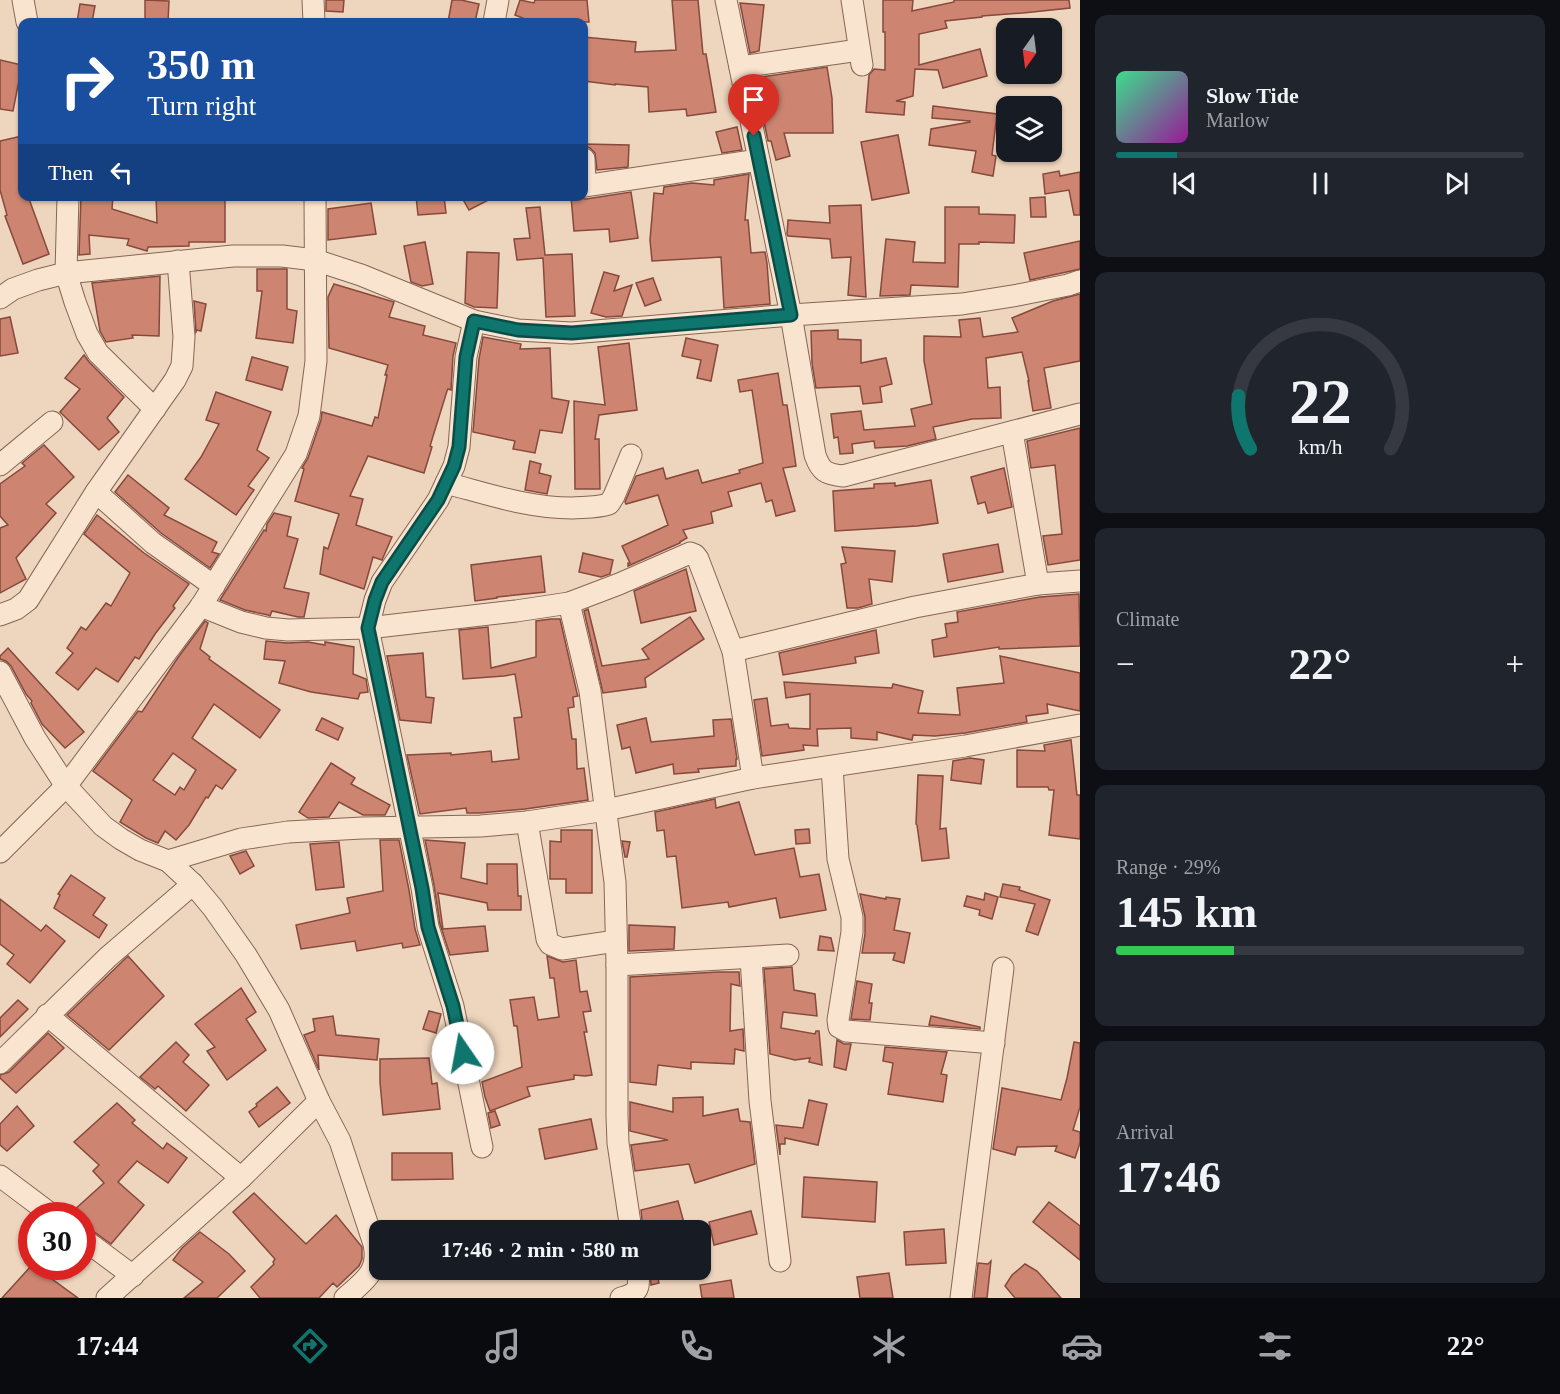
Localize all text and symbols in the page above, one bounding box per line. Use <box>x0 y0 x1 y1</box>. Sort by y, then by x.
north arrow <box>996 18 1062 84</box>
map controls <box>996 18 1062 162</box>
icon: right <box>48 42 126 120</box>
text: 350 m <box>147 42 256 88</box>
pin <box>728 74 779 136</box>
icon: arrive <box>737 83 770 116</box>
text: Slow Tide <box>1206 83 1299 108</box>
text: Turn right <box>147 91 256 121</box>
button: layers <box>996 96 1062 162</box>
text: Marlow <box>1206 109 1269 131</box>
icon: left <box>105 156 138 189</box>
text: Then <box>48 160 93 185</box>
icon: previous <box>1168 167 1201 200</box>
icon: pause <box>1304 167 1337 200</box>
icon: next <box>1440 167 1473 200</box>
text: 22 <box>1289 368 1351 437</box>
text: km/h <box>1298 436 1342 460</box>
text: Climate <box>1116 608 1179 630</box>
text: 22° <box>1289 639 1352 689</box>
text: − <box>1116 646 1135 682</box>
text: + <box>1505 646 1524 682</box>
text: Range · 29% <box>1116 856 1220 878</box>
text: 145 km <box>1116 887 1257 937</box>
position arrow <box>431 1021 495 1085</box>
text: Arrival <box>1116 1121 1174 1143</box>
text: 17:46 <box>1116 1152 1221 1202</box>
speed limit sign: 30 <box>18 1202 96 1280</box>
text: 17:46 · 2 min · 580 m <box>441 1237 639 1262</box>
icon: directions <box>289 1325 331 1367</box>
icon: music <box>482 1325 524 1367</box>
icon: phone <box>675 1325 717 1367</box>
icon: climate <box>868 1325 910 1367</box>
icon: car <box>1061 1325 1103 1367</box>
icon: filters <box>1254 1325 1296 1367</box>
text: 17:44 <box>75 1331 138 1361</box>
text: 22° <box>1447 1331 1484 1361</box>

